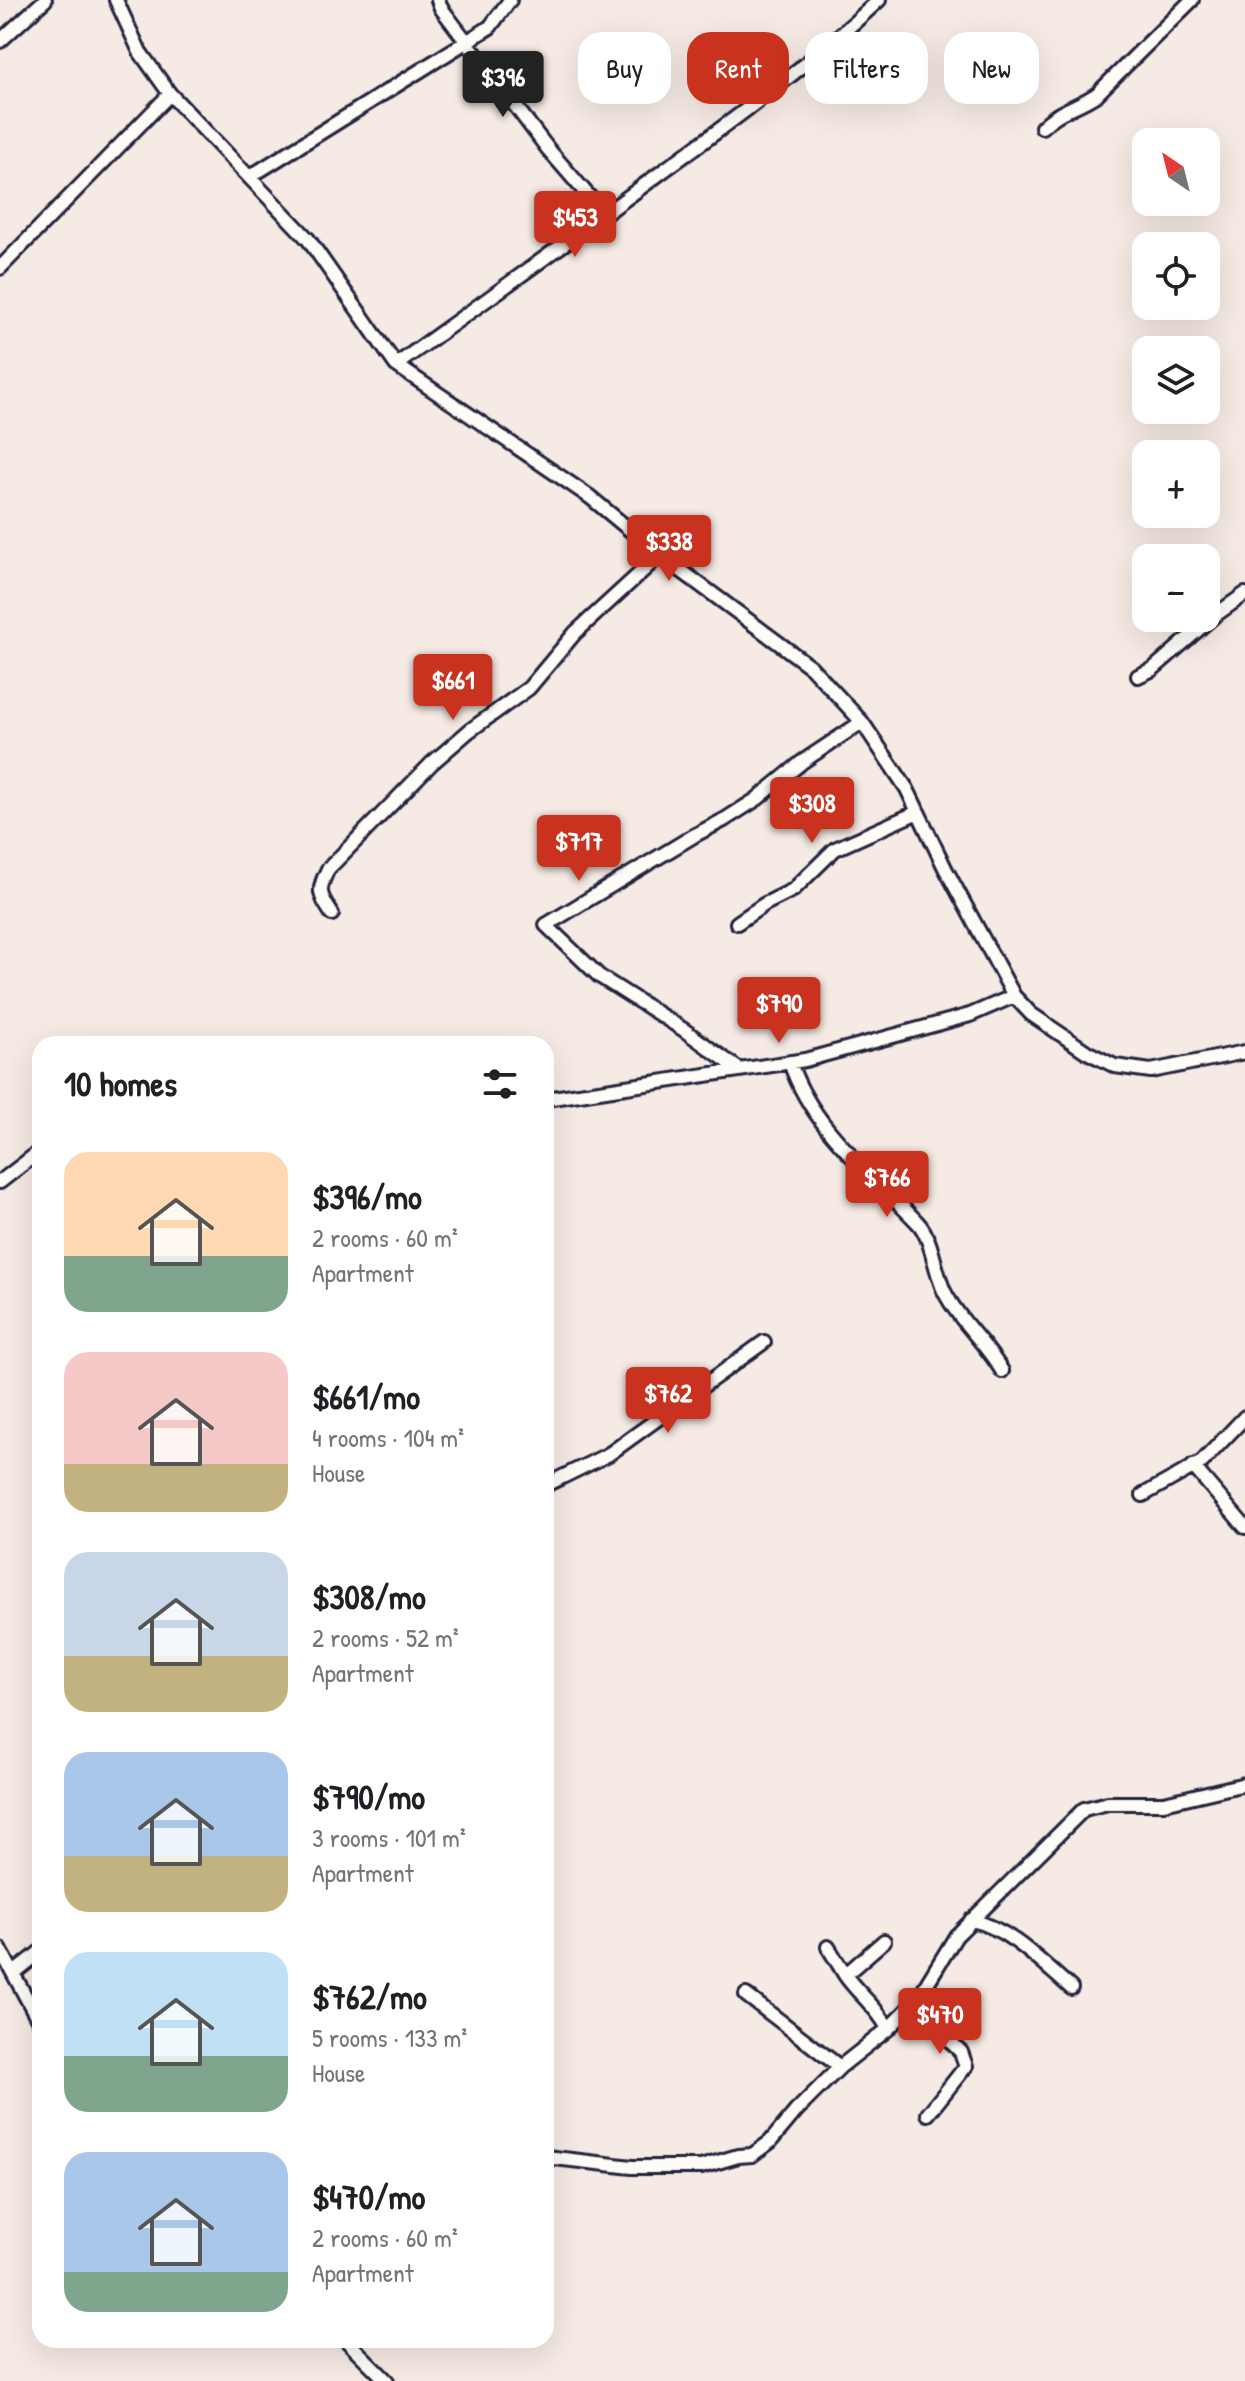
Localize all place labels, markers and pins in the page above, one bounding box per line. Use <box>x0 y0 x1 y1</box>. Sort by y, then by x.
pin: $396 <box>456 51 550 119</box>
pin: $453 <box>528 191 622 259</box>
pin: $338 <box>622 515 716 583</box>
pin: $661 <box>406 654 500 722</box>
pin: $308 <box>765 777 859 845</box>
pin: $717 <box>532 815 626 883</box>
pin: $790 <box>732 977 826 1045</box>
pin: $766 <box>840 1151 934 1219</box>
pin: $762 <box>621 1367 715 1435</box>
pin: $470 <box>893 1988 987 2056</box>

